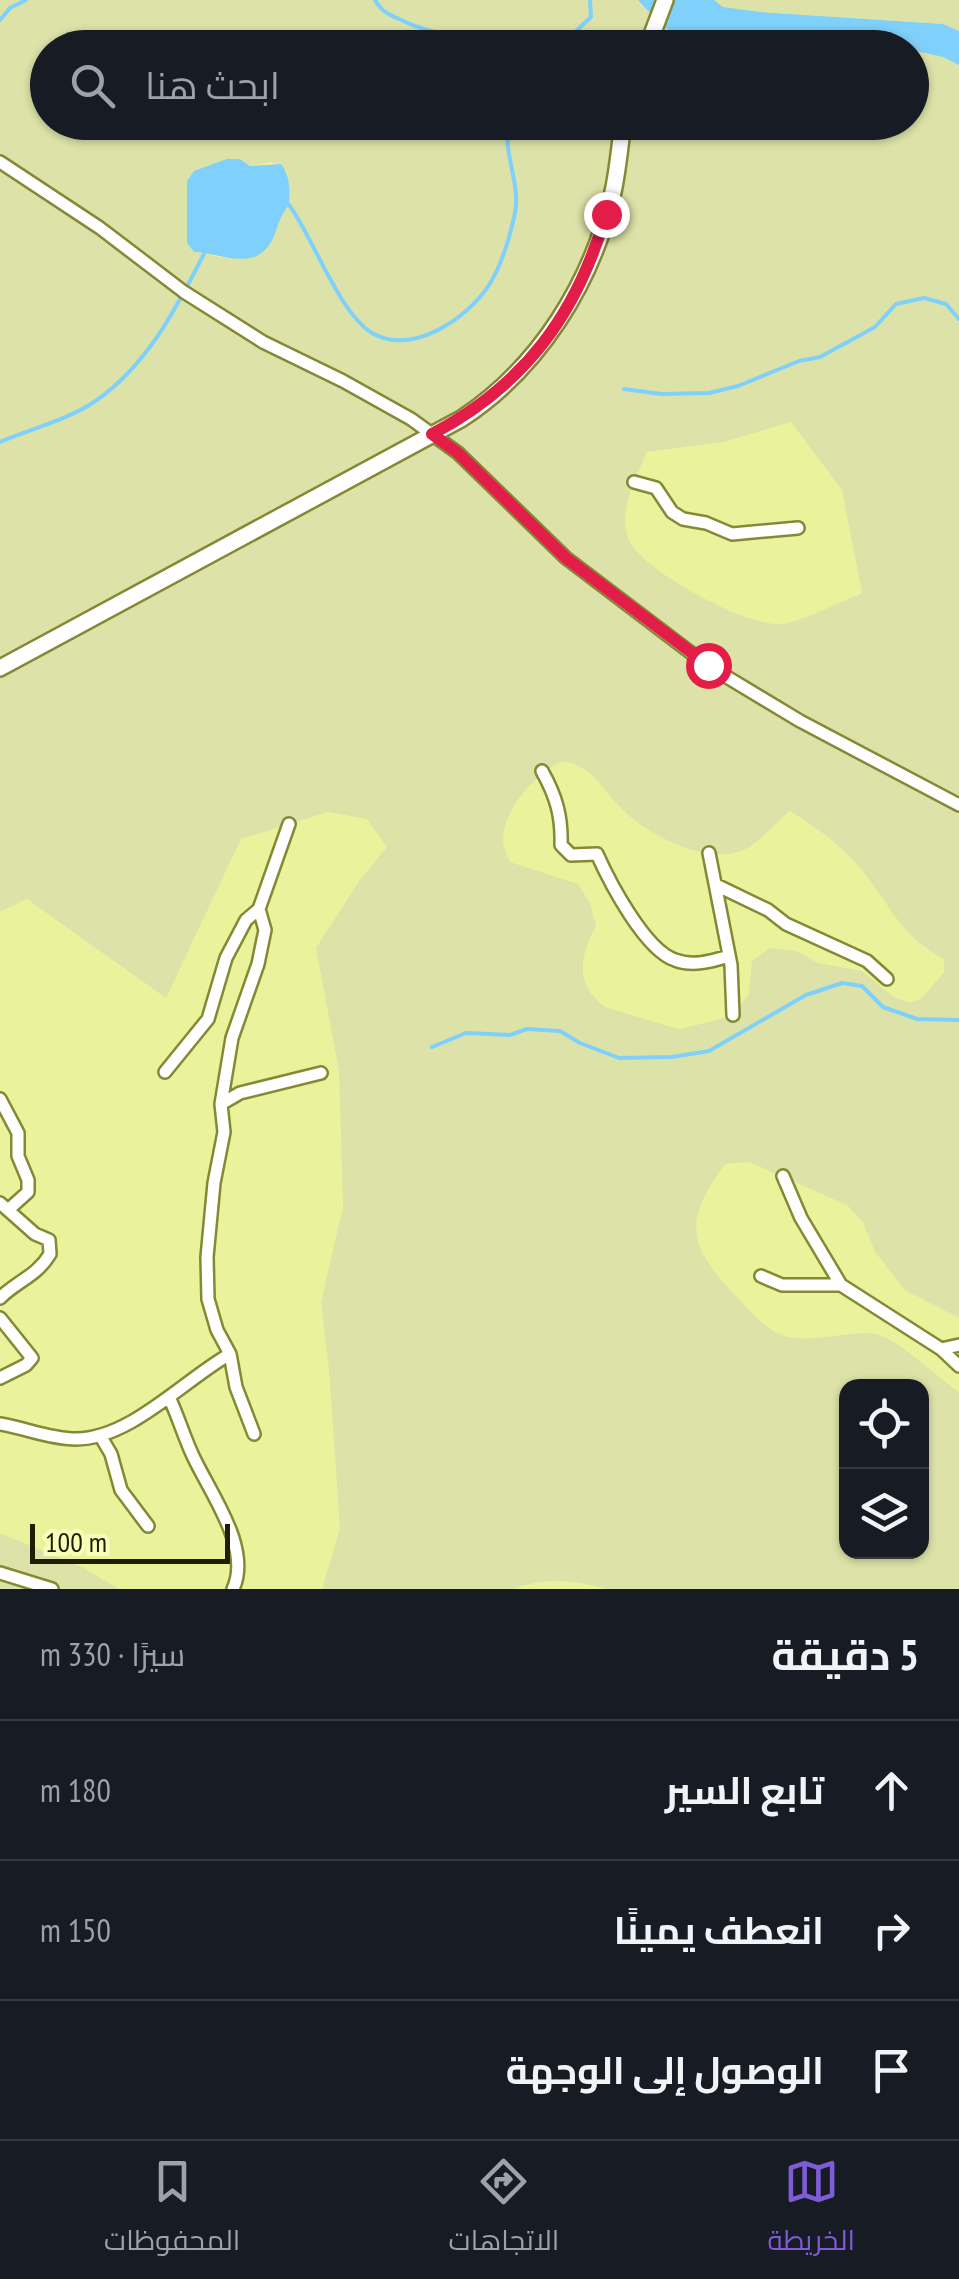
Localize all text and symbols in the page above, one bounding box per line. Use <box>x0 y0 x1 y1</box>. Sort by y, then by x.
search box <box>30 30 929 140</box>
icon: search <box>65 58 120 113</box>
text: ابحث هنا <box>145 60 280 109</box>
route end <box>584 192 630 238</box>
route start <box>686 643 732 689</box>
map controls <box>839 1379 929 1559</box>
button: locate <box>839 1379 929 1469</box>
button: layers <box>839 1469 929 1559</box>
scale bar <box>30 1519 230 1564</box>
text: 100 m <box>45 1523 107 1560</box>
text: 5 دقيقة <box>772 1627 919 1682</box>
text: سيرًا · 330 m <box>40 1633 185 1675</box>
icon: ahead <box>864 1763 919 1818</box>
text: تابع السير <box>665 1765 824 1814</box>
text: 180 m <box>40 1769 111 1811</box>
icon: right <box>864 1903 919 1958</box>
text: انعطف يمينًا <box>614 1905 824 1954</box>
text: 150 m <box>40 1909 111 1951</box>
icon: arrive <box>864 2043 919 2098</box>
text: الوصول إلى الوجهة <box>506 2045 824 2094</box>
tab: المحفوظات <box>104 2154 240 2266</box>
tab: الاتجاهات <box>449 2154 559 2266</box>
tab: الخريطة <box>768 2154 855 2266</box>

